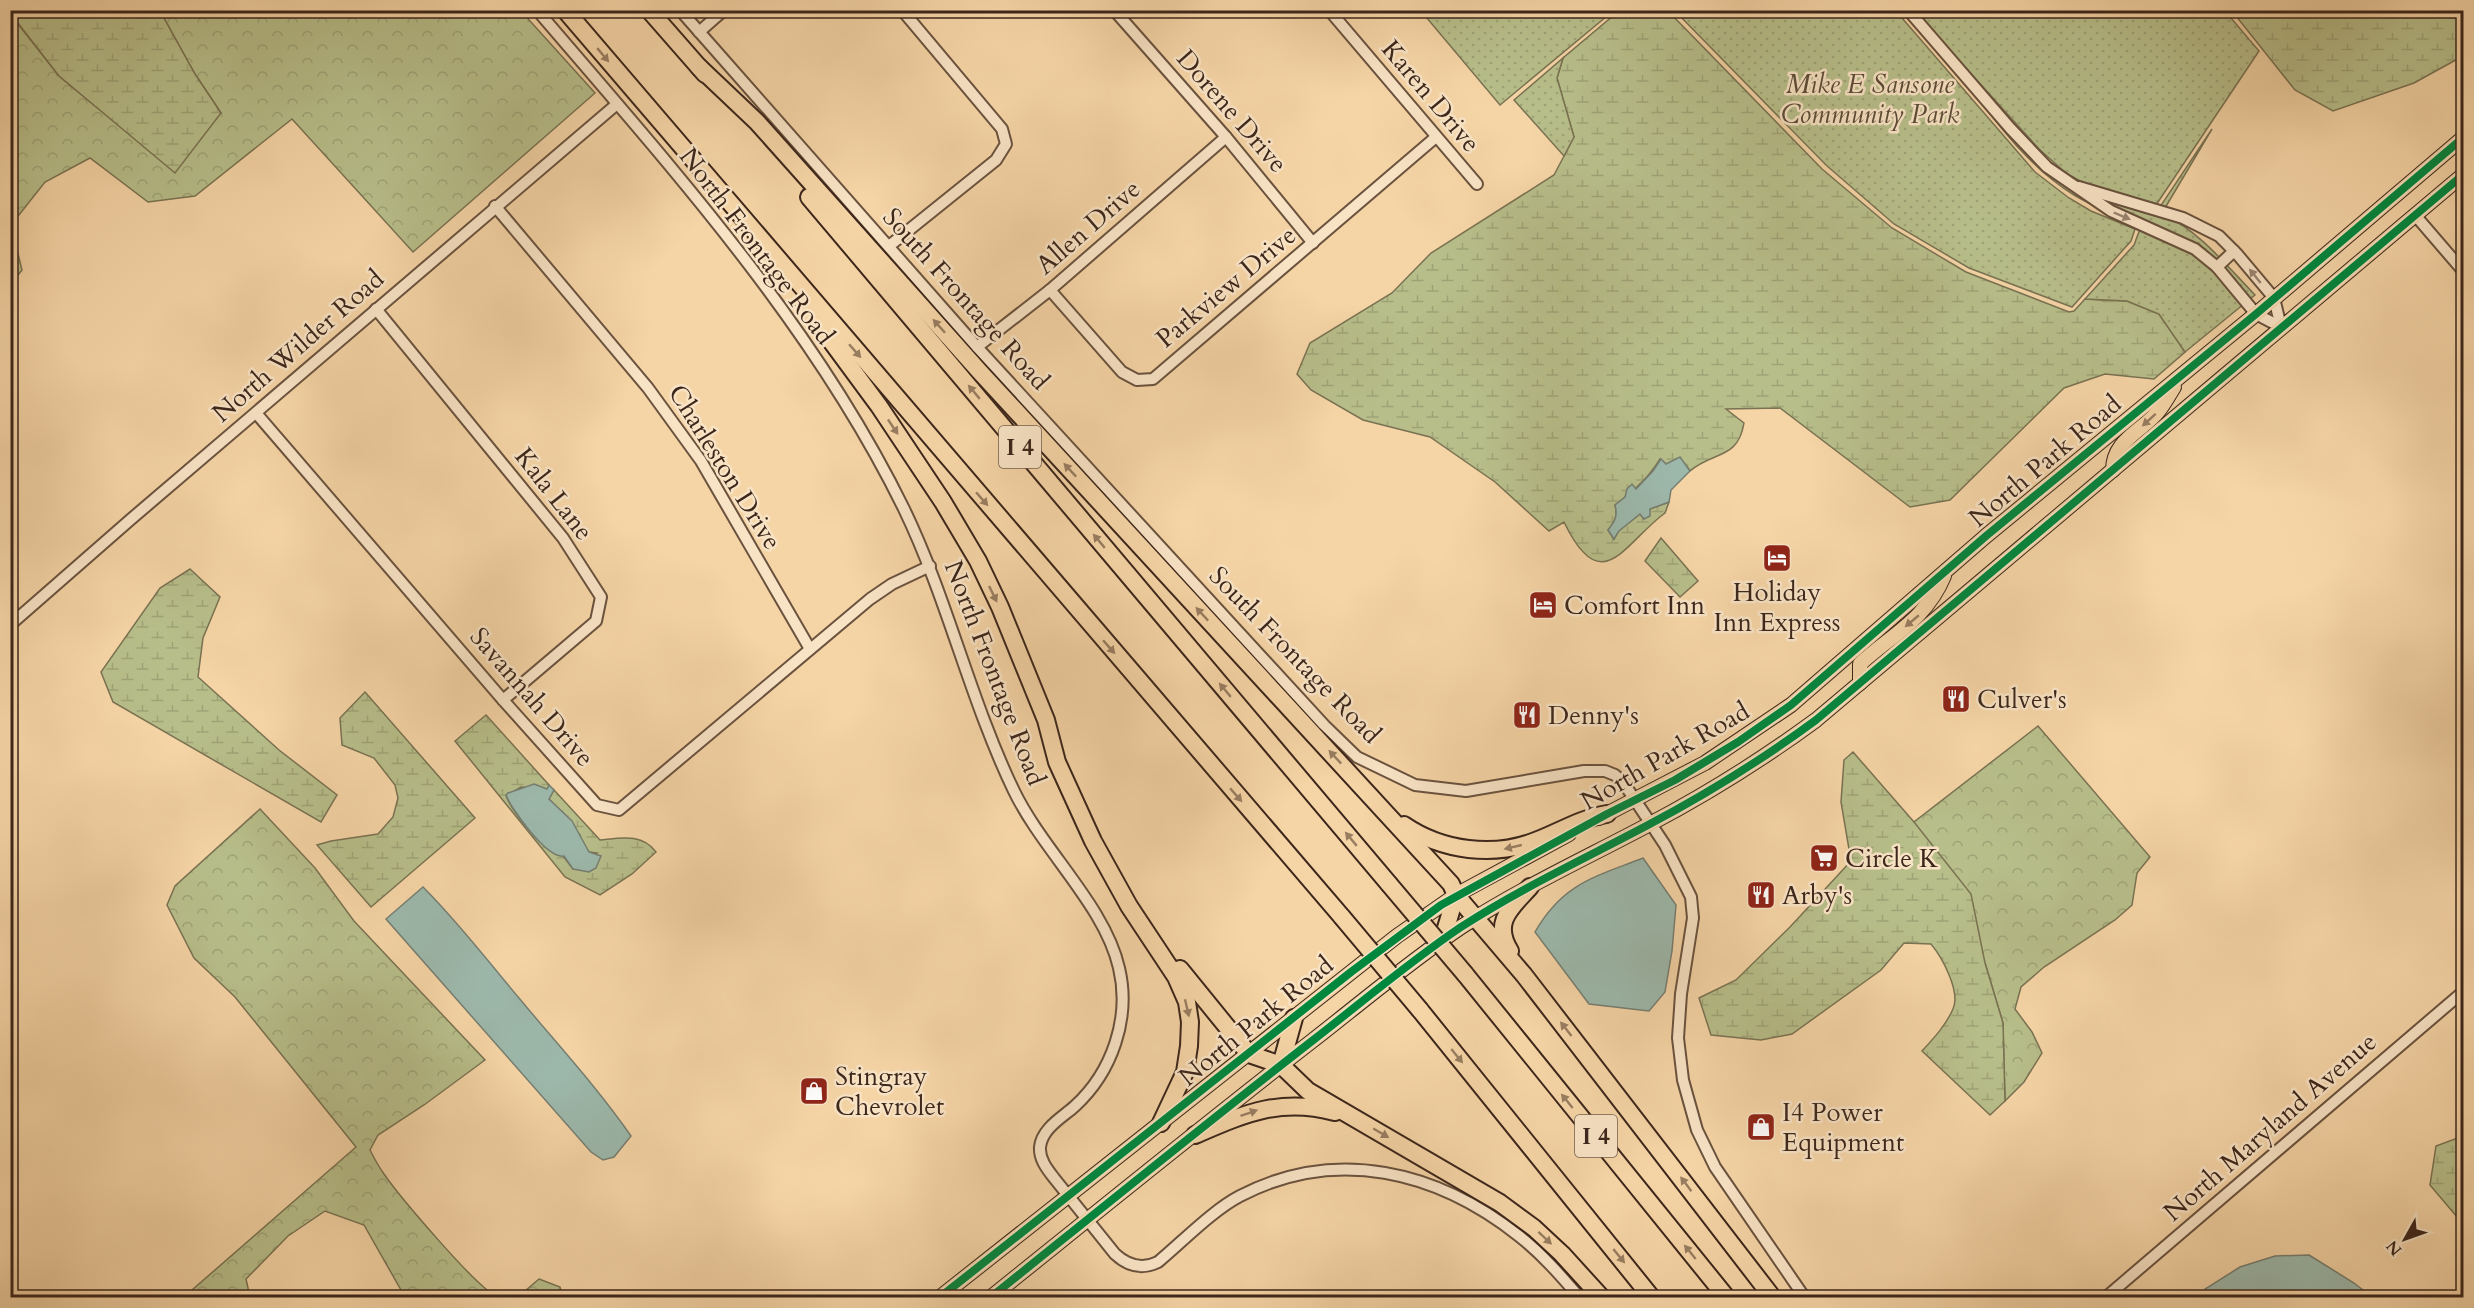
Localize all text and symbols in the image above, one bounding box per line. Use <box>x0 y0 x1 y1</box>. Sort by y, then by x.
street label: Karen Drive <box>1374 32 1488 160</box>
street label: Dorene Drive <box>1169 42 1295 180</box>
one-way arrow <box>596 47 609 62</box>
park label: Mike E Sansone Community Park <box>1781 67 1959 132</box>
street label: North Frontage Road <box>671 140 843 352</box>
street label: Allen Drive <box>1028 172 1148 282</box>
street label: South Frontage Road <box>875 200 1057 398</box>
one-way arrow <box>2114 211 2132 221</box>
street label: Parkview Drive <box>1148 218 1304 356</box>
street label: North Wilder Road <box>205 261 392 430</box>
one-way arrow <box>2249 268 2262 284</box>
one-way arrow <box>933 319 946 334</box>
one-way arrow <box>849 343 862 359</box>
street label: Charleston Drive <box>660 378 790 556</box>
one-way arrow <box>967 384 980 400</box>
street label: North Park Road <box>1961 387 2129 535</box>
one-way arrow <box>2142 413 2157 427</box>
one-way arrow <box>887 419 898 435</box>
road number: I 4 <box>999 426 1041 468</box>
street label: Kala Lane <box>507 440 601 548</box>
one-way arrow <box>1064 463 1077 478</box>
one-way arrow <box>976 491 989 507</box>
one-way arrow <box>1093 533 1106 549</box>
hotel icon: Holiday Inn Express <box>1761 542 1793 574</box>
street label: North Frontage Road <box>936 556 1054 791</box>
street label: South Frontage Road <box>1201 559 1389 751</box>
place label: Holiday Inn Express <box>1714 575 1840 640</box>
one-way arrow <box>989 585 998 602</box>
place label: Comfort Inn <box>1564 588 1705 623</box>
hotel icon: Comfort Inn <box>1527 589 1559 621</box>
one-way arrow <box>1195 606 1209 621</box>
one-way arrow <box>1905 614 1920 627</box>
street label: Savannah Drive <box>462 620 602 774</box>
one-way arrow <box>1103 639 1116 655</box>
place label: Culver's <box>1977 682 2067 717</box>
one-way arrow <box>1219 683 1232 698</box>
restaurant icon: Culver's <box>1940 683 1972 715</box>
street label: North Park Road <box>1574 693 1756 818</box>
place label: Denny's <box>1548 698 1639 733</box>
restaurant icon: Denny's <box>1511 699 1543 731</box>
one-way arrow <box>1328 750 1342 764</box>
one-way arrow <box>1230 787 1243 803</box>
one-way arrow <box>1345 832 1358 847</box>
place label: Circle K <box>1845 841 1939 876</box>
one-way arrow <box>1503 842 1522 852</box>
supermarket icon: Circle K <box>1808 842 1840 874</box>
place label: Arby's <box>1782 878 1852 913</box>
restaurant icon: Arby's <box>1745 879 1777 911</box>
street label: North Park Road <box>1171 948 1341 1094</box>
one-way arrow <box>1183 999 1193 1018</box>
one-way arrow <box>1561 1021 1573 1036</box>
street label: North Maryland Avenue <box>2156 1025 2384 1229</box>
one-way arrow <box>1450 1048 1462 1063</box>
place label: Stingray Chevrolet <box>835 1059 944 1124</box>
shop icon: Stingray Chevrolet <box>798 1075 830 1107</box>
one-way arrow <box>1561 1093 1574 1108</box>
place label: I4 Power Equipment <box>1782 1095 1904 1160</box>
one-way arrow <box>1240 1107 1258 1117</box>
shop icon: I4 Power Equipment <box>1745 1111 1777 1143</box>
road number: I 4 <box>1575 1115 1617 1157</box>
one-way arrow <box>1373 1128 1390 1138</box>
one-way arrow <box>1681 1177 1693 1192</box>
north arrow <box>2375 1209 2435 1269</box>
one-way arrow <box>1537 1231 1552 1244</box>
text: N <box>2381 1236 2407 1260</box>
one-way arrow <box>1683 1244 1696 1260</box>
one-way arrow <box>1612 1248 1625 1263</box>

